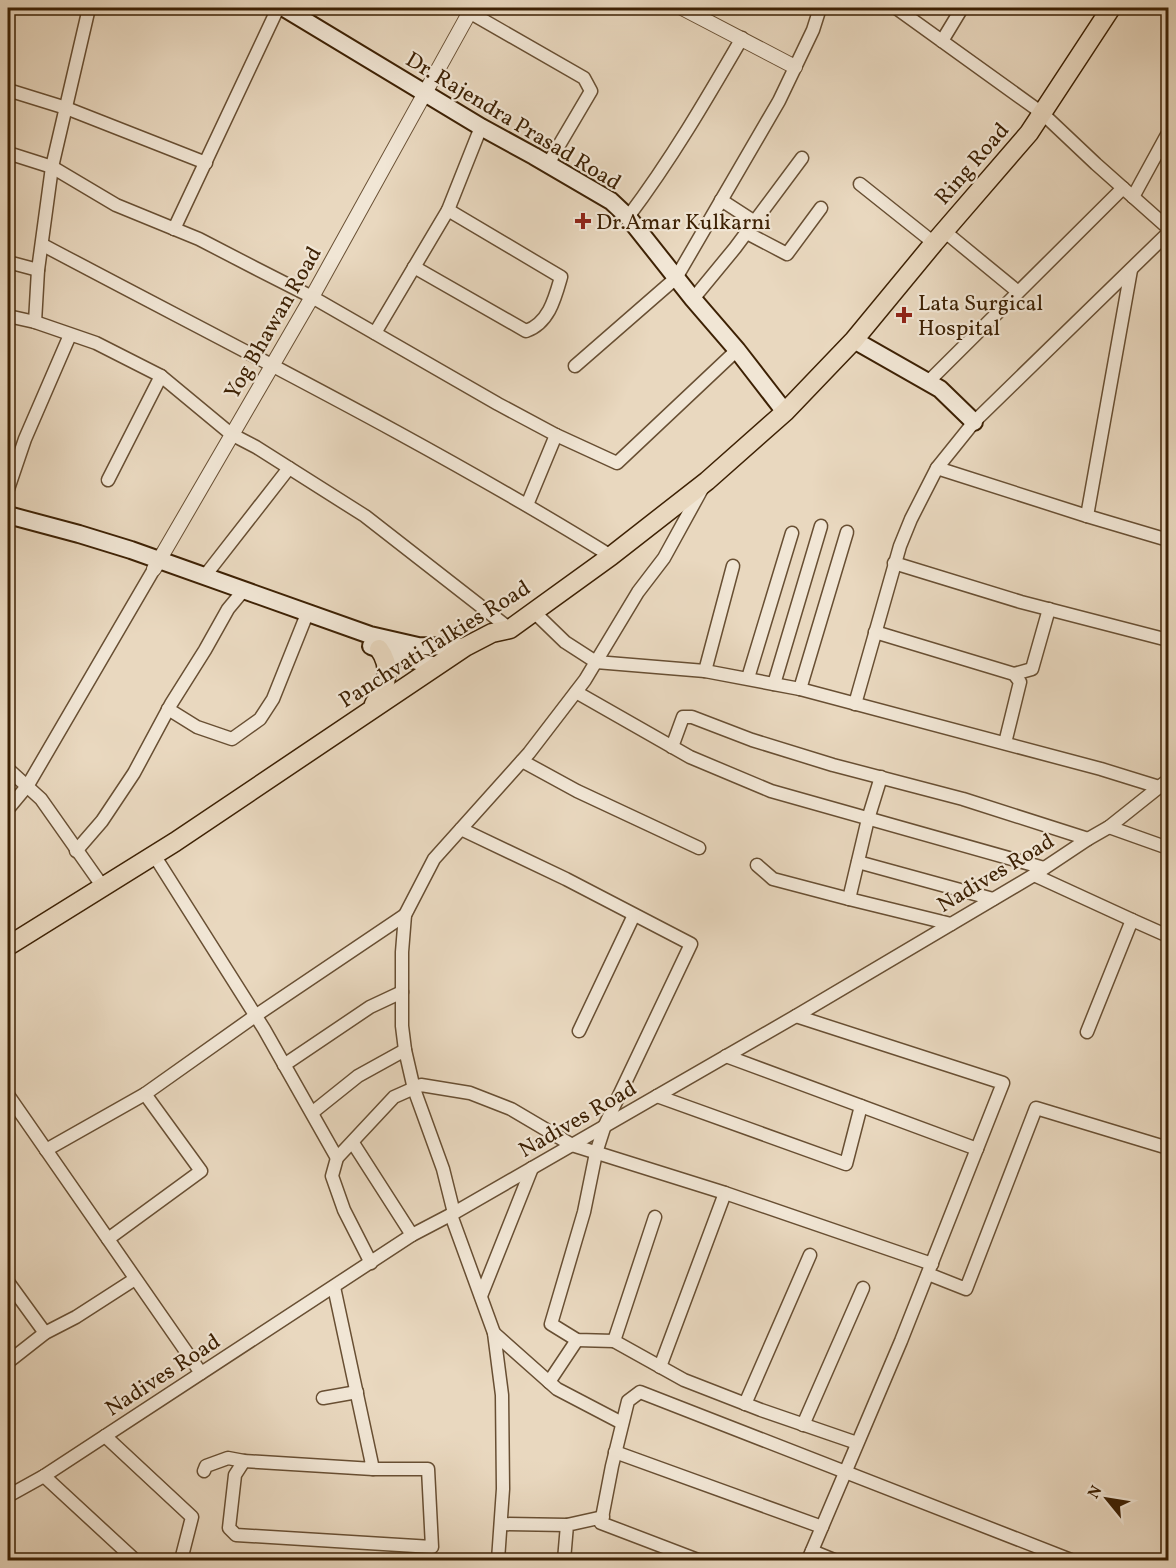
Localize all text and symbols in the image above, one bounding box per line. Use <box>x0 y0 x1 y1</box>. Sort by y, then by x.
street label: Dr. Rajendra Prasad Road <box>399 45 626 199</box>
street label: Ring Road <box>928 117 1017 213</box>
place label: Dr.Amar Kulkarni <box>596 208 771 239</box>
marker: Dr.Amar Kulkarni <box>574 212 592 230</box>
street label: Yog Bhawan Road <box>218 241 330 405</box>
place label: Lata Surgical Hospital <box>918 289 1043 345</box>
marker: Lata Surgical Hospital <box>895 306 913 324</box>
street label: Panchvati Talkies Road <box>334 574 537 717</box>
street label: Nadives Road <box>932 827 1061 921</box>
street label: Nadives Road <box>513 1074 643 1166</box>
street label: Nadives Road <box>100 1327 227 1425</box>
north arrow <box>1077 1469 1137 1529</box>
text: N <box>1083 1482 1108 1503</box>

